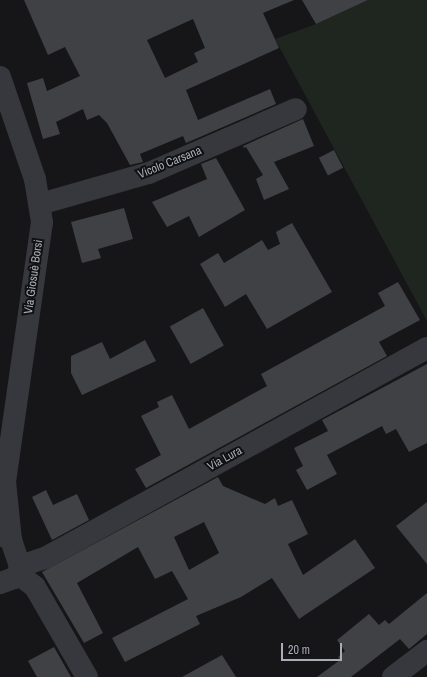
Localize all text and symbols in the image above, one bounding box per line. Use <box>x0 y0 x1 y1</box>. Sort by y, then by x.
street label: Vicolo Carsana <box>136 144 204 182</box>
street label: Via Giosuè Borsi <box>22 239 46 315</box>
street label: Via Lura <box>205 444 245 474</box>
scale bar <box>283 635 344 661</box>
text: 20 m <box>288 642 310 658</box>

